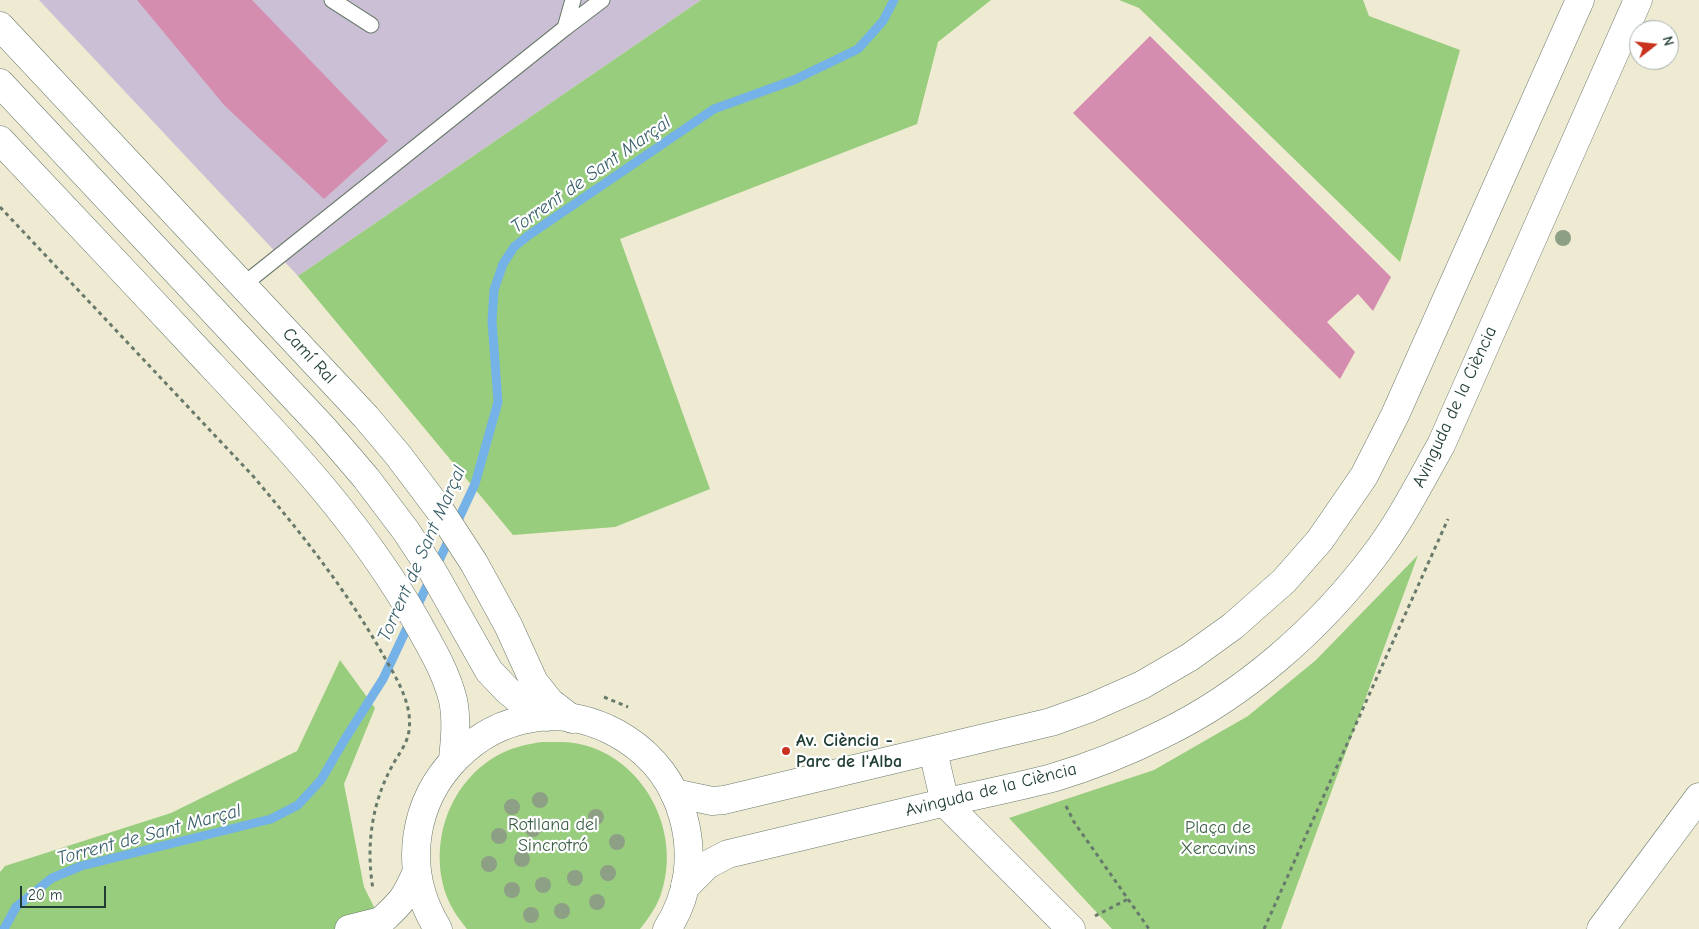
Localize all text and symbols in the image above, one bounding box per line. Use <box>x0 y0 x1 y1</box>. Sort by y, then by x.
north arrow <box>1629 20 1679 70</box>
text: N <box>1659 34 1677 48</box>
water label: Torrent de Sant Marçal <box>507 111 675 239</box>
street label: Camí Ral <box>278 323 340 389</box>
street label: Avinguda de la Ciència <box>1408 323 1502 491</box>
water label: Torrent de Sant Marçal <box>373 463 471 645</box>
place label: Av. Ciència - Parc de l'Alba <box>796 730 902 772</box>
marker: Av. Ciència - Parc de l'Alba <box>780 745 792 757</box>
street label: Avinguda de la Ciència <box>903 758 1079 822</box>
water label: Torrent de Sant Marçal <box>54 799 244 871</box>
park label: Rotllana del Sincrotró <box>508 814 598 856</box>
park label: Plaça de Xercavins <box>1181 817 1255 860</box>
scale bar <box>22 876 109 908</box>
text: 20 m <box>28 886 62 904</box>

